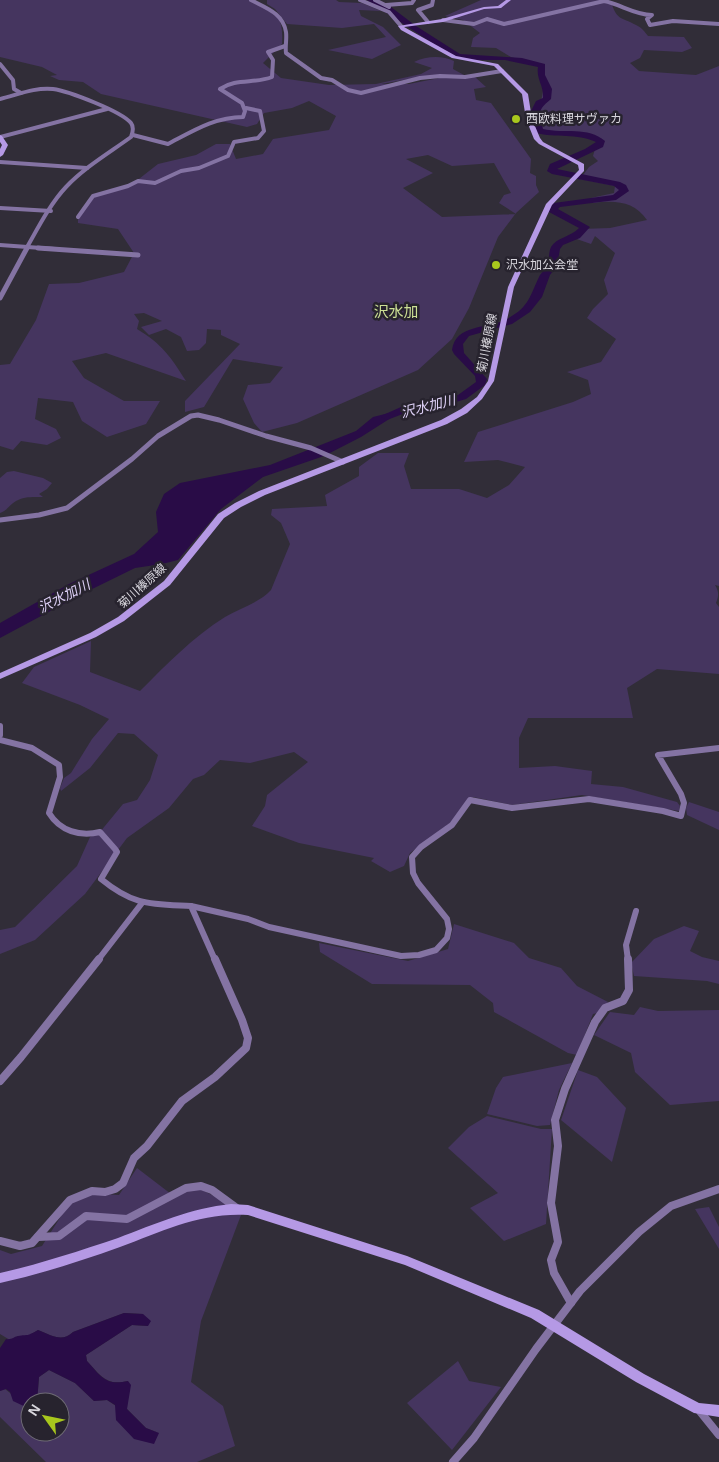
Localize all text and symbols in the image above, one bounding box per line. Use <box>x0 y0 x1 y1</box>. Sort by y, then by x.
place label: 西欧料理サヴァカ <box>526 112 622 126</box>
marker: 西欧料理サヴァカ <box>510 113 522 125</box>
place label: 沢水加公会堂 <box>506 258 578 272</box>
marker: 沢水加公会堂 <box>490 259 502 271</box>
district label: 沢水加 <box>373 303 419 320</box>
street label: 菊川榛原線 <box>474 312 500 374</box>
water label: 沢水加川 <box>399 391 459 421</box>
street label: 菊川榛原線 <box>115 561 169 611</box>
water label: 沢水加川 <box>35 575 94 616</box>
north arrow <box>20 1392 70 1442</box>
text: N <box>25 1401 44 1419</box>

